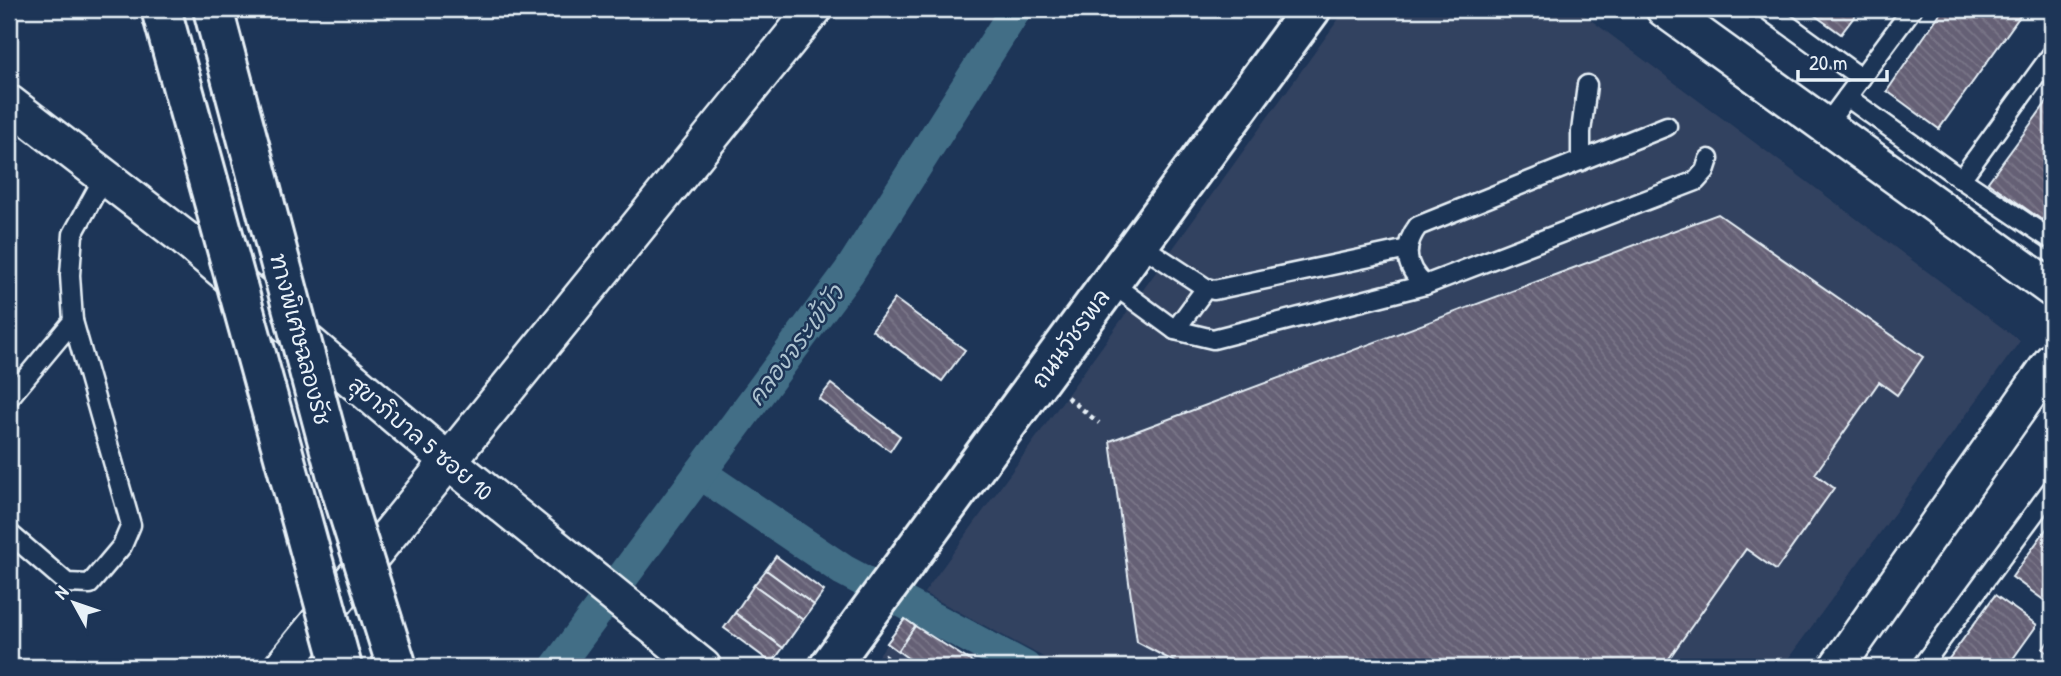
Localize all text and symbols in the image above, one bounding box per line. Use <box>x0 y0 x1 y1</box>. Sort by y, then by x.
scale bar <box>1798 38 1888 82</box>
text: 20 m <box>1809 48 1847 77</box>
street label: ทางพิเศษฉลองรัช <box>263 250 339 428</box>
water label: คลองจระเข้บัว <box>739 277 852 412</box>
street label: ถนนวัชรพล <box>1023 282 1117 394</box>
street label: สุขาภิบาล 5 ซอย 10 <box>341 369 499 510</box>
north arrow <box>38 568 108 638</box>
text: N <box>48 580 74 604</box>

